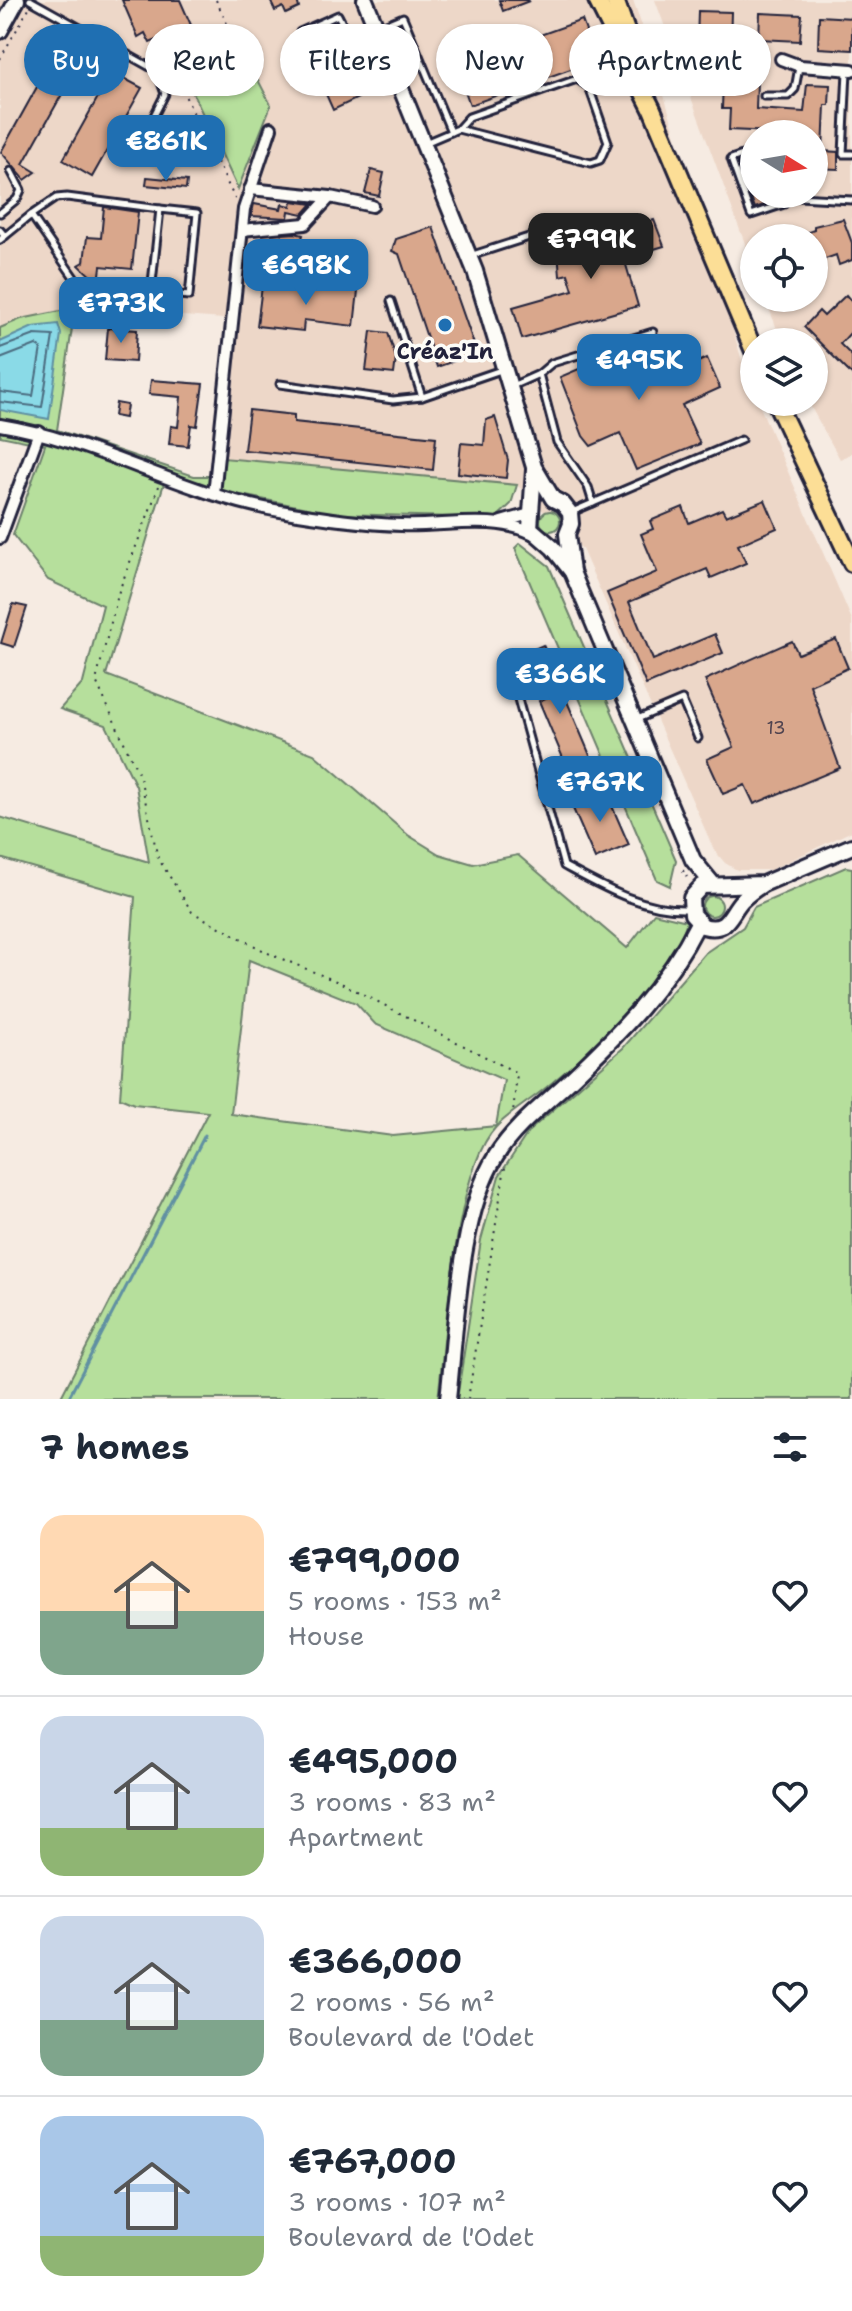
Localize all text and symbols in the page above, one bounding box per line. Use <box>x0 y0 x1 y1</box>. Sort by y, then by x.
chip: Buy <box>24 24 129 96</box>
chip: Rent <box>145 24 264 96</box>
chip: Filters <box>280 24 420 96</box>
chip: New <box>436 24 553 96</box>
chip: Apartment <box>569 24 771 96</box>
pin: €861K <box>110 115 222 183</box>
north arrow <box>740 120 828 208</box>
map controls <box>740 120 828 416</box>
text: €861K <box>125 123 207 158</box>
pin: €799K <box>535 213 647 281</box>
text: €799K <box>546 221 636 256</box>
button: locate <box>740 224 828 312</box>
pin: €698K <box>250 239 362 307</box>
text: €698K <box>261 247 351 282</box>
pin: €773K <box>65 277 177 345</box>
text: €773K <box>77 285 165 320</box>
marker: Créaz'In <box>436 316 454 334</box>
button: layers <box>740 328 828 416</box>
pin: €495K <box>583 334 695 402</box>
place label: Créaz'In <box>397 337 494 366</box>
text: €495K <box>595 342 683 377</box>
pin: €366K <box>504 648 616 716</box>
text: €366K <box>515 656 605 691</box>
house number: 13 <box>766 716 786 740</box>
pin: €767K <box>544 756 656 824</box>
text: €767K <box>556 764 644 799</box>
text: 7 homes <box>40 1424 189 1470</box>
icon: filters <box>768 1425 812 1469</box>
text: €799,000 <box>288 1537 460 1583</box>
icon: home <box>104 1547 200 1643</box>
icon: heart <box>768 1573 812 1617</box>
text: 5 rooms · 153 m² <box>288 1583 502 1618</box>
text: House <box>288 1618 364 1653</box>
text: €495,000 <box>288 1738 458 1784</box>
icon: home <box>104 1748 200 1844</box>
icon: heart <box>768 1774 812 1818</box>
text: 3 rooms · 83 m² <box>288 1784 496 1819</box>
text: Apartment <box>288 1819 424 1854</box>
text: €366,000 <box>288 1938 462 1984</box>
icon: home <box>104 1948 200 2044</box>
icon: heart <box>768 1974 812 2018</box>
text: 2 rooms · 56 m² <box>288 1984 495 2019</box>
text: Boulevard de l'Odet <box>288 2019 534 2054</box>
text: €767,000 <box>288 2138 457 2184</box>
icon: home <box>104 2148 200 2244</box>
icon: heart <box>768 2174 812 2218</box>
text: 3 rooms · 107 m² <box>288 2184 506 2219</box>
text: Boulevard de l'Odet <box>288 2219 534 2254</box>

